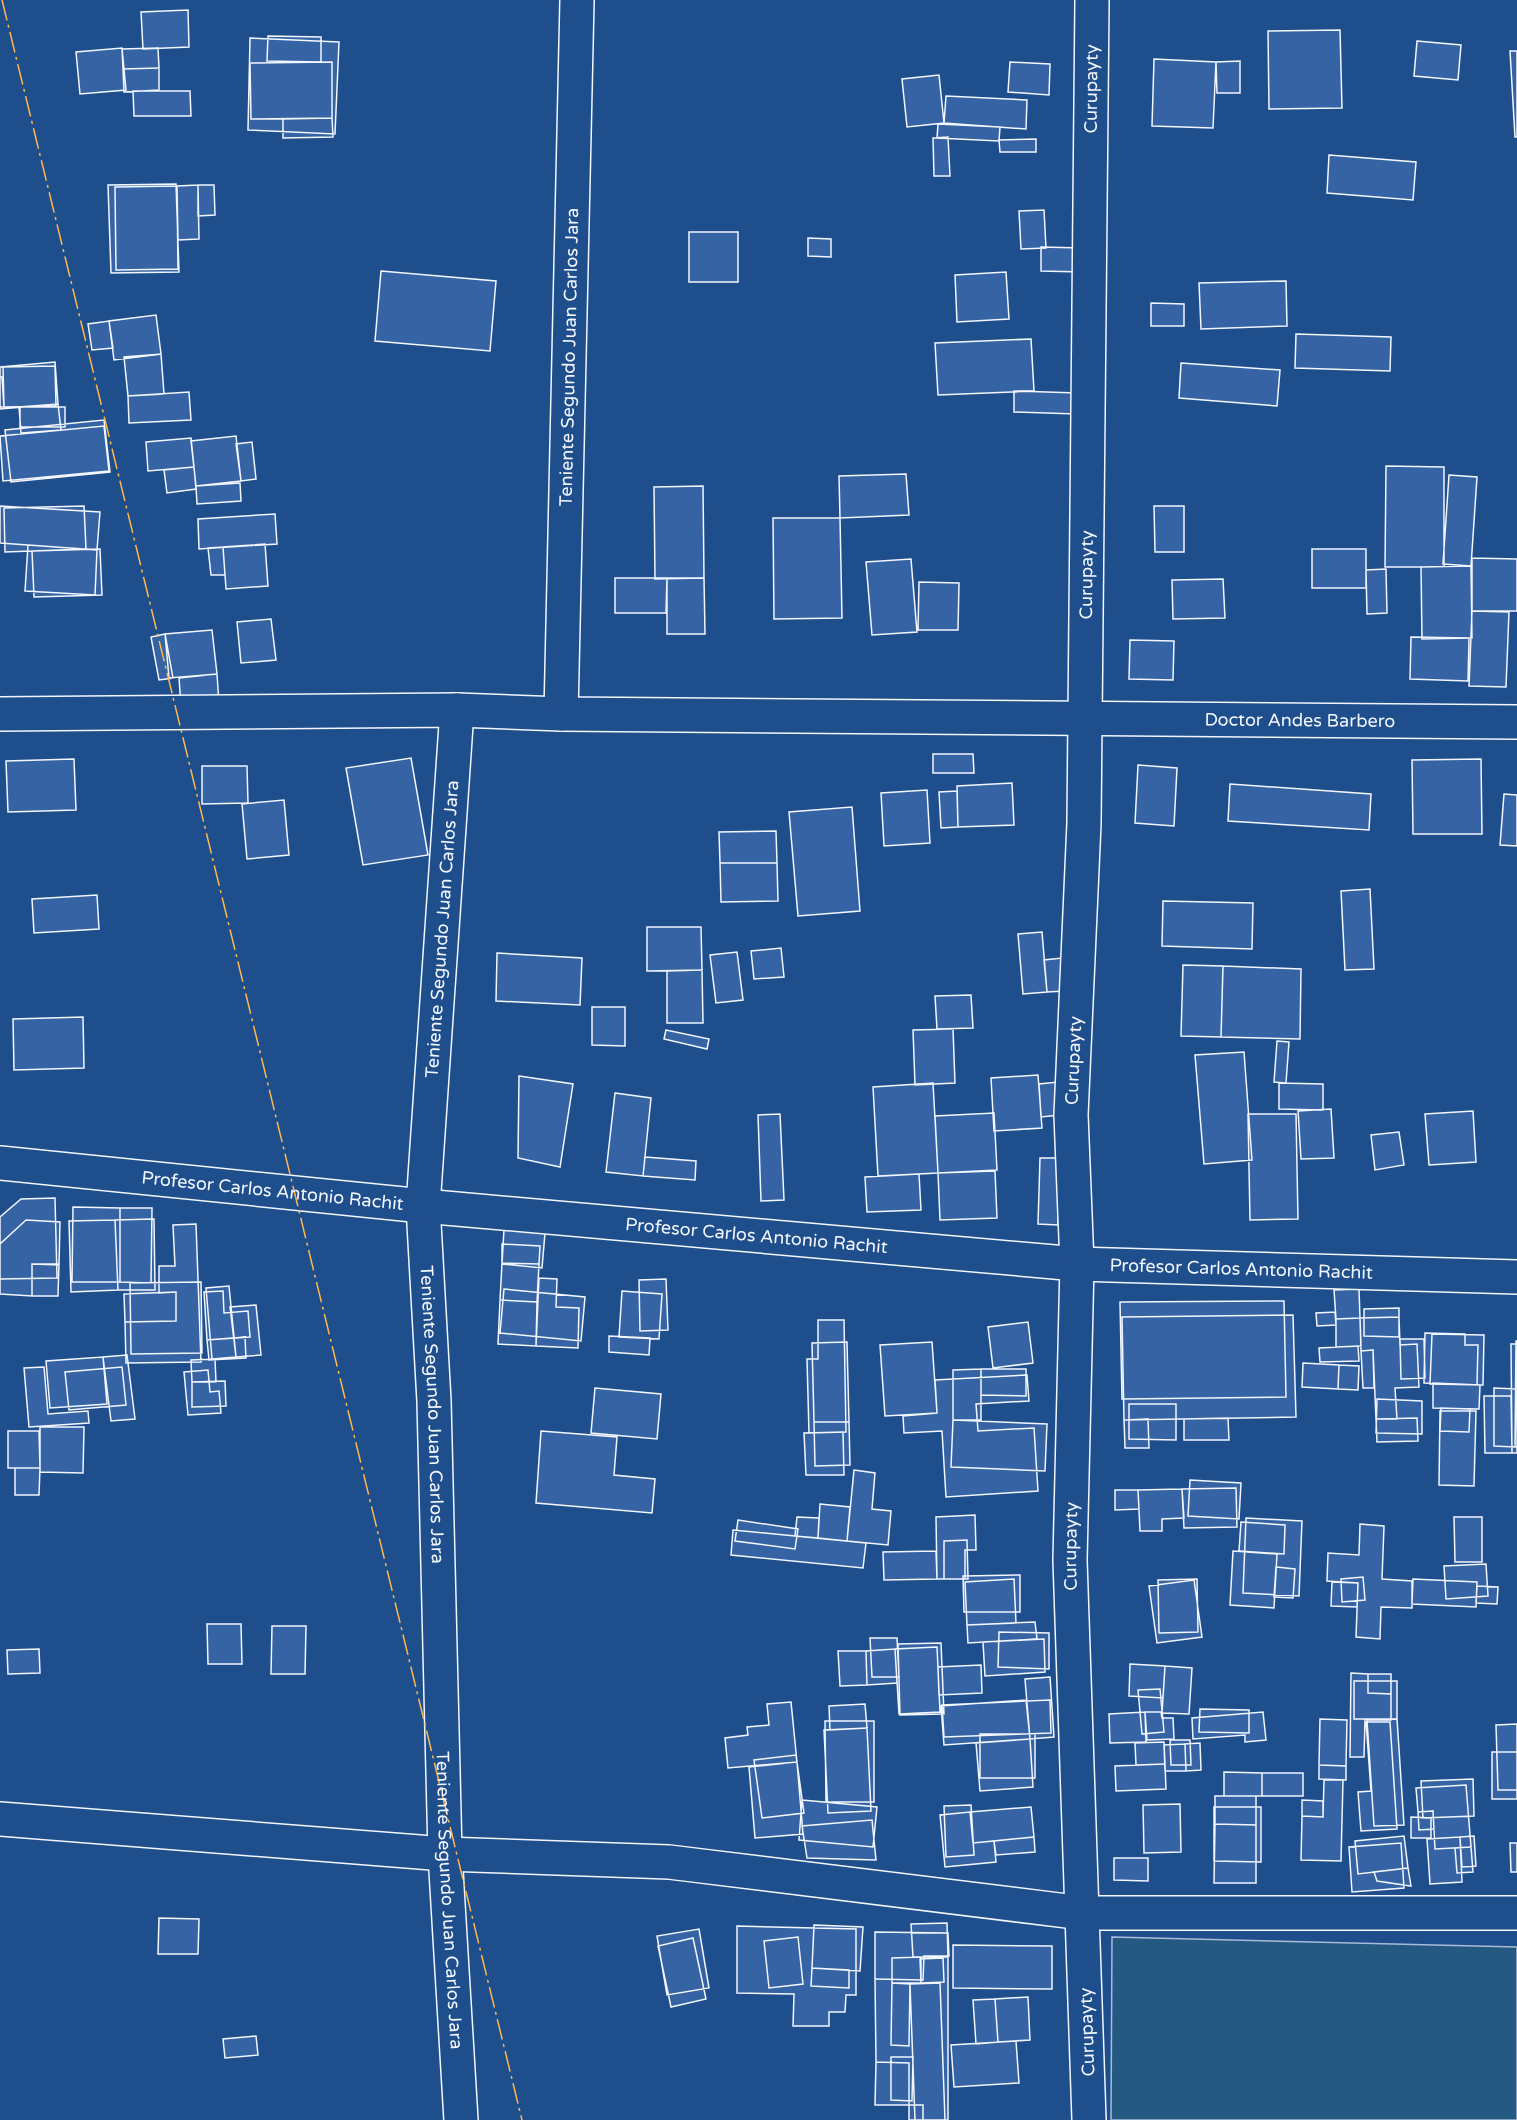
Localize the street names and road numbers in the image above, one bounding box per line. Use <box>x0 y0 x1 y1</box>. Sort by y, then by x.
street label: Curupayty <box>1080 44 1103 133</box>
street label: Teniente Segundo Juan Carlos Jara <box>555 208 583 507</box>
street label: Curupayty <box>1075 530 1098 619</box>
street label: Doctor Andes Barbero <box>1204 708 1395 732</box>
street label: Teniente Segundo Juan Carlos Jara <box>421 779 463 1079</box>
street label: Curupayty <box>1060 1015 1086 1106</box>
street label: Profesor Carlos Antonio Rachit <box>141 1166 405 1215</box>
street label: Profesor Carlos Antonio Rachit <box>624 1213 889 1258</box>
street label: Profesor Carlos Antonio Rachit <box>1109 1254 1373 1284</box>
street label: Teniente Segundo Juan Carlos Jara <box>415 1265 449 1564</box>
street label: Curupayty <box>1059 1501 1082 1591</box>
street label: Teniente Segundo Juan Carlos Jara <box>432 1751 468 2050</box>
street label: Curupayty <box>1074 1987 1100 2077</box>

